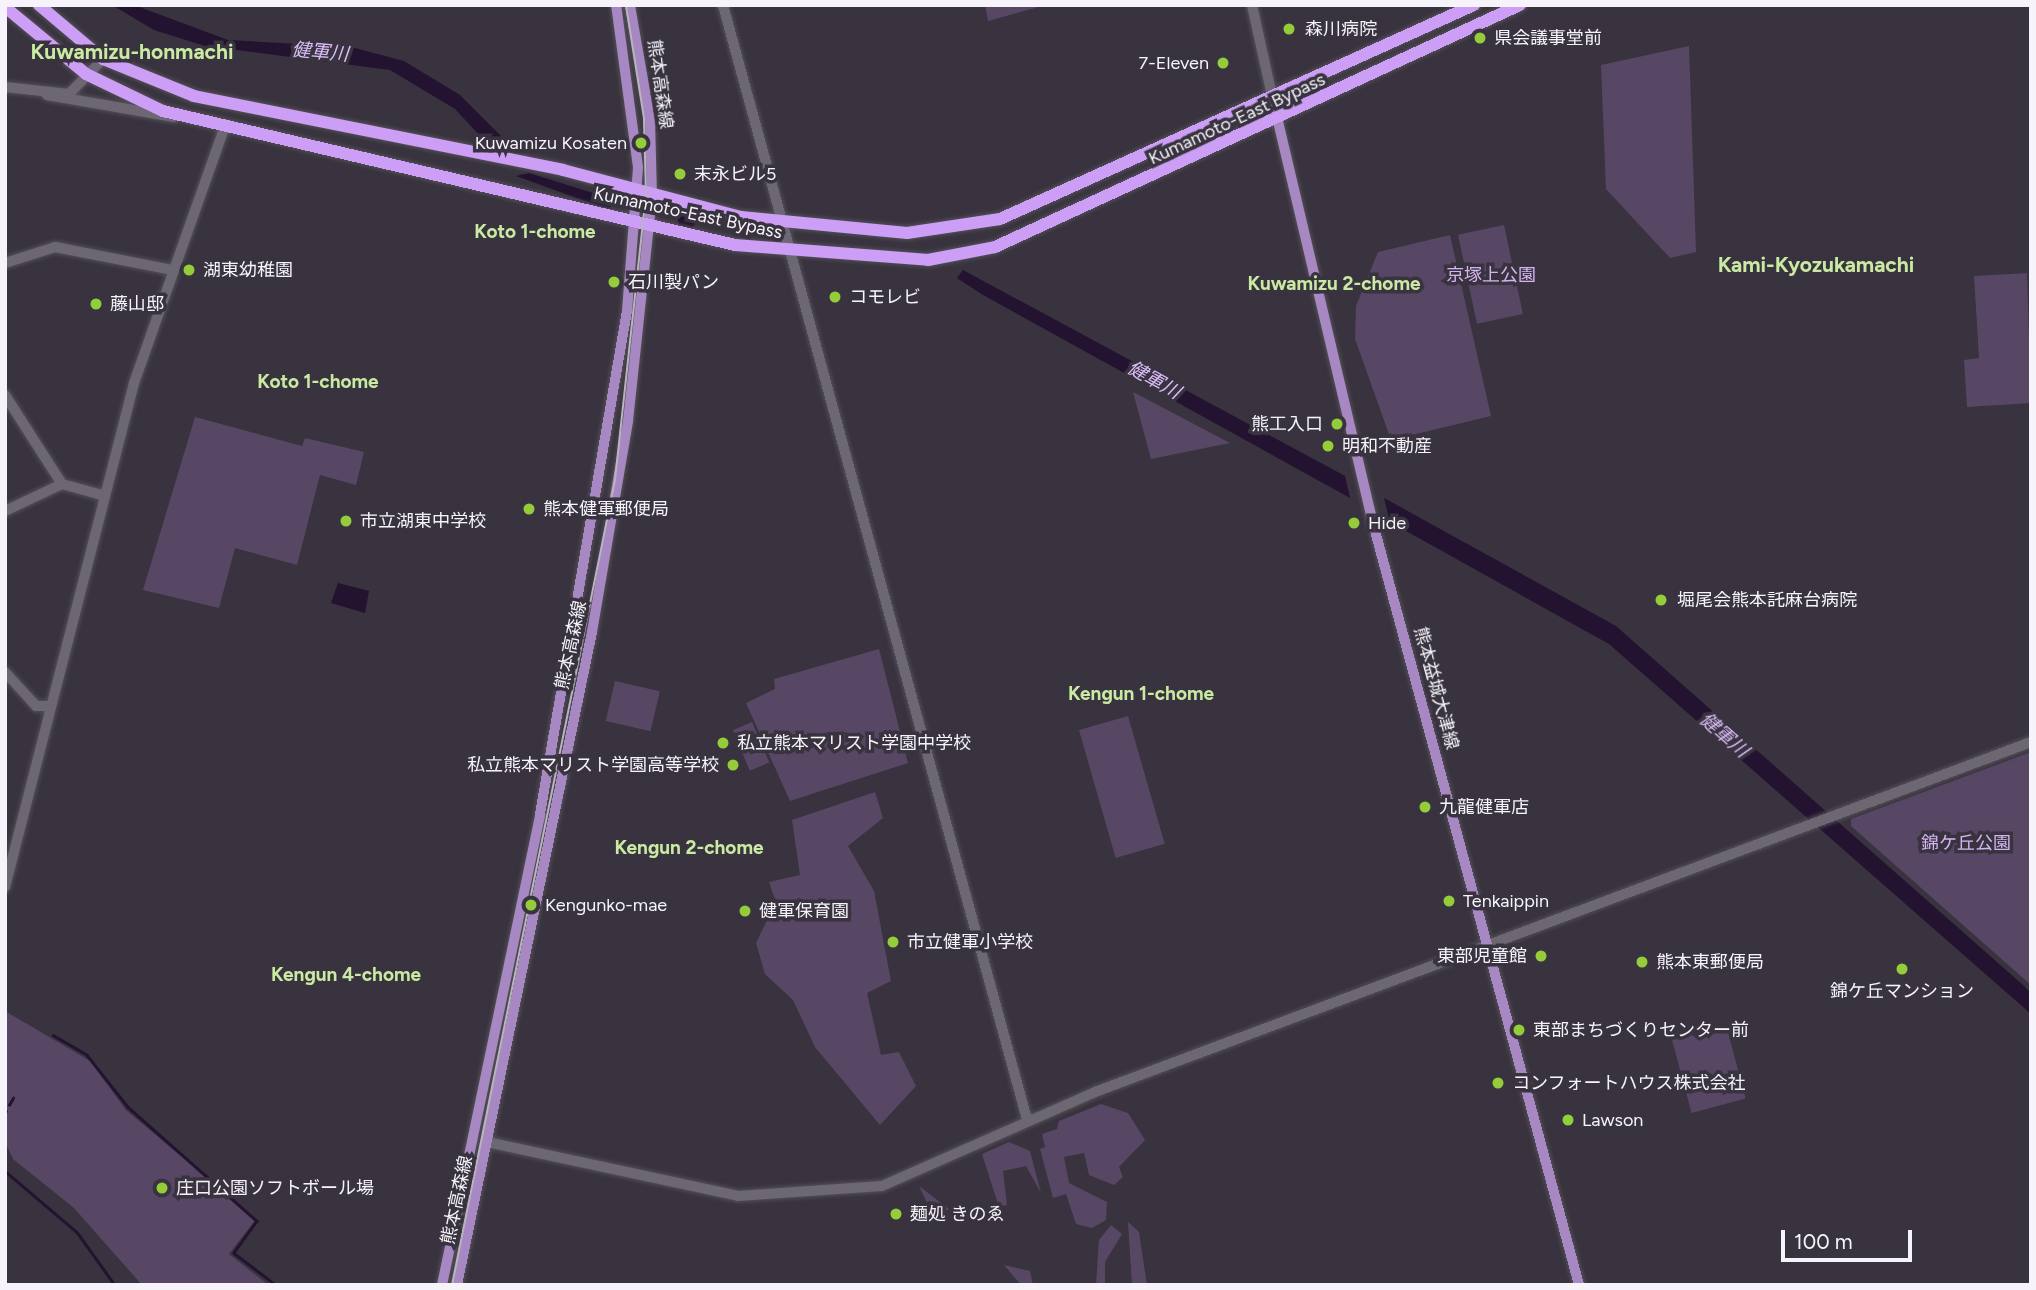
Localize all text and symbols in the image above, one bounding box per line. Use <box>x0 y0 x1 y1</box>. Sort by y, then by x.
place label: 森川病院 <box>1305 18 1377 40</box>
marker: 森川病院 <box>1279 19 1299 39</box>
place label: 県会議事堂前 <box>1494 27 1602 49</box>
marker: 県会議事堂前 <box>1472 30 1488 46</box>
water label: 健軍川 <box>291 38 349 66</box>
street label: 熊本高森線 <box>643 38 677 130</box>
district label: Kuwamizu-honmachi <box>30 39 234 65</box>
place label: 7-Eleven <box>1139 52 1209 74</box>
marker: 7-Eleven <box>1215 55 1231 71</box>
street label: Kumamoto-East Bypass <box>1145 69 1329 169</box>
place label: Kuwamizu Kosaten <box>475 132 627 154</box>
marker: Kuwamizu Kosaten <box>633 135 649 151</box>
place label: 末永ビル5 <box>694 163 776 185</box>
marker: 末永ビル5 <box>672 166 688 182</box>
street label: Kumamoto-East Bypass <box>592 182 784 244</box>
district label: Koto 1-chome <box>474 221 596 243</box>
district label: Kami-Kyozukamachi <box>1718 252 1914 278</box>
place label: 湖東幼稚園 <box>203 259 293 281</box>
marker: 湖東幼稚園 <box>181 262 197 278</box>
park label: 京塚上公園 <box>1446 264 1536 286</box>
place label: 石川製パン <box>628 271 718 293</box>
district label: Kuwamizu 2-chome <box>1247 273 1421 295</box>
marker: 石川製パン <box>606 274 622 290</box>
place label: コモレビ <box>849 286 921 308</box>
marker: コモレビ <box>827 289 843 305</box>
place label: 藤山邸 <box>110 293 164 315</box>
marker: 藤山邸 <box>88 296 104 312</box>
water label: 健軍川 <box>1124 356 1184 404</box>
district label: Koto 1-chome <box>257 371 379 393</box>
place label: 熊工入口 <box>1251 413 1323 435</box>
marker: 熊工入口 <box>1329 416 1345 432</box>
place label: 明和不動産 <box>1342 435 1432 457</box>
marker: 明和不動産 <box>1320 438 1336 454</box>
place label: 熊本健軍郵便局 <box>543 498 669 520</box>
marker: 熊本健軍郵便局 <box>521 501 537 517</box>
place label: 市立湖東中学校 <box>360 510 486 532</box>
place label: Hide <box>1368 512 1406 534</box>
marker: 市立湖東中学校 <box>338 513 354 529</box>
marker: Hide <box>1346 515 1362 531</box>
place label: 堀尾会熊本託麻台病院 <box>1677 589 1857 611</box>
marker: 堀尾会熊本託麻台病院 <box>1651 590 1671 610</box>
street label: 熊本高森線 <box>551 599 591 691</box>
street label: 熊本益城大津線 <box>1409 624 1463 752</box>
district label: Kengun 1-chome <box>1068 683 1214 705</box>
water label: 健軍川 <box>1695 708 1753 762</box>
place label: 私立熊本マリスト学園中学校 <box>737 732 971 754</box>
marker: 私立熊本マリスト学園中学校 <box>715 735 731 751</box>
place label: 私立熊本マリスト学園高等学校 <box>467 754 719 776</box>
marker: 私立熊本マリスト学園高等学校 <box>725 757 741 773</box>
place label: 九龍健軍店 <box>1439 796 1529 818</box>
marker: 九龍健軍店 <box>1417 799 1433 815</box>
park label: 錦ケ丘公園 <box>1921 832 2011 854</box>
district label: Kengun 2-chome <box>614 837 764 859</box>
place label: Tenkaippin <box>1463 890 1549 912</box>
marker: Tenkaippin <box>1441 893 1457 909</box>
place label: Kengunko-mae <box>545 894 667 916</box>
marker: Kengunko-mae <box>523 897 539 913</box>
place label: 健軍保育園 <box>759 900 849 922</box>
marker: 健軍保育園 <box>737 903 753 919</box>
place label: 市立健軍小学校 <box>907 931 1033 953</box>
marker: 市立健軍小学校 <box>885 934 901 950</box>
place label: 東部児童館 <box>1437 945 1527 967</box>
marker: 東部児童館 <box>1533 948 1549 964</box>
place label: 熊本東郵便局 <box>1656 951 1764 973</box>
marker: 熊本東郵便局 <box>1634 954 1650 970</box>
marker: 錦ケ丘マンション <box>1894 961 1910 977</box>
district label: Kengun 4-chome <box>271 964 421 986</box>
place label: 錦ケ丘マンション <box>1830 980 1974 1002</box>
place label: 東部まちづくりセンター前 <box>1533 1019 1749 1041</box>
marker: 東部まちづくりセンター前 <box>1511 1022 1527 1038</box>
place label: コンフォートハウス株式会社 <box>1512 1072 1746 1094</box>
marker: コンフォートハウス株式会社 <box>1490 1075 1506 1091</box>
place label: Lawson <box>1582 1109 1643 1131</box>
marker: Lawson <box>1560 1112 1576 1128</box>
street label: 熊本高森線 <box>437 1154 477 1246</box>
place label: 庄口公園ソフトボール場 <box>176 1177 374 1199</box>
marker: 庄口公園ソフトボール場 <box>154 1180 170 1196</box>
place label: 麺処 きのゑ <box>910 1203 1004 1225</box>
marker: 麺処 きのゑ <box>888 1206 904 1222</box>
scale bar <box>1784 1216 1915 1260</box>
text: 100 m <box>1794 1229 1853 1254</box>

